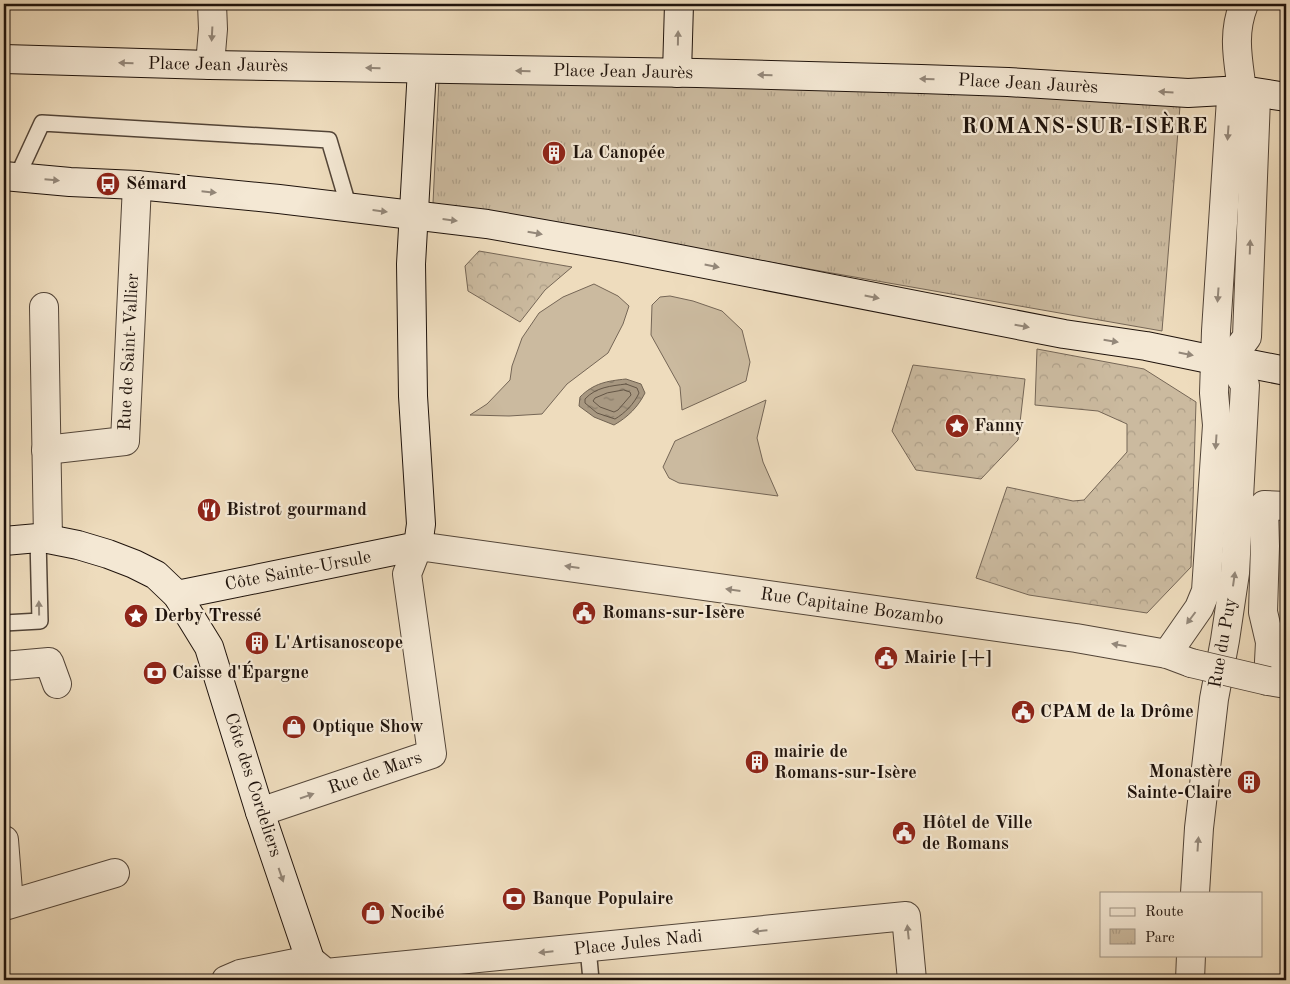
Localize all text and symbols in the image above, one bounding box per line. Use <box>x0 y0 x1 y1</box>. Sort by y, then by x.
one-way arrow <box>208 27 216 43</box>
one-way arrow <box>674 30 682 46</box>
street label: Place Jean Jaurès <box>148 55 289 75</box>
one-way arrow <box>118 58 134 66</box>
street label: Place Jean Jaurès <box>553 62 694 82</box>
one-way arrow <box>365 64 381 72</box>
one-way arrow <box>515 67 531 75</box>
one-way arrow <box>757 71 773 79</box>
street label: Place Jean Jaurès <box>957 71 1099 97</box>
one-way arrow <box>919 75 935 83</box>
one-way arrow <box>1157 88 1173 96</box>
district label: ROMANS-SUR-ISÈRE <box>961 111 1209 138</box>
one-way arrow <box>1224 125 1232 141</box>
building icon: La Canopée <box>541 140 567 166</box>
place label: La Canopée <box>572 144 665 162</box>
bus stop icon: Sémard <box>95 171 121 197</box>
place label: Sémard <box>126 175 187 193</box>
one-way arrow <box>45 176 61 184</box>
one-way arrow <box>201 189 217 197</box>
one-way arrow <box>372 207 388 215</box>
one-way arrow <box>442 216 458 224</box>
one-way arrow <box>528 229 544 237</box>
one-way arrow <box>1247 239 1255 255</box>
one-way arrow <box>705 262 720 270</box>
street label: Rue de Saint-Vallier <box>116 272 142 431</box>
one-way arrow <box>1213 288 1221 304</box>
one-way arrow <box>864 293 879 301</box>
one-way arrow <box>1014 322 1029 330</box>
one-way arrow <box>1103 338 1119 346</box>
one-way arrow <box>1178 350 1194 358</box>
place icon: Fanny <box>944 413 970 439</box>
place label: Fanny <box>974 417 1024 435</box>
one-way arrow <box>1212 434 1220 450</box>
restaurant icon: Bistrot gourmand <box>196 497 222 523</box>
place label: Bistrot gourmand <box>226 501 367 519</box>
street label: Côte Sainte-Ursule <box>223 548 373 594</box>
one-way arrow <box>563 563 579 571</box>
one-way arrow <box>1230 571 1238 587</box>
street label: Rue Capitaine Bozambo <box>759 585 945 629</box>
one-way arrow <box>724 586 740 594</box>
street label: Rue du Puy <box>1206 596 1240 690</box>
one-way arrow <box>35 600 43 616</box>
public building icon: Romans-sur-Isère <box>571 600 597 626</box>
place icon: Derby Tressé <box>123 603 149 629</box>
place label: Romans-sur-Isère <box>602 604 745 622</box>
place label: Derby Tressé <box>154 607 262 625</box>
one-way arrow <box>1186 611 1197 624</box>
building icon: L'Artisanoscope <box>244 630 270 656</box>
place label: L'Artisanoscope <box>274 634 403 652</box>
one-way arrow <box>1110 641 1126 649</box>
public building icon: Mairie [+] <box>873 645 899 671</box>
place label: Mairie [+] <box>904 649 992 667</box>
bank icon: Caisse d'Épargne <box>142 660 168 686</box>
place label: Caisse d'Épargne <box>172 660 309 682</box>
public building icon: CPAM de la Drôme <box>1010 699 1036 725</box>
place label: CPAM de la Drôme <box>1040 703 1194 721</box>
street label: Côte des Cordeliers <box>221 711 285 859</box>
shop icon: Optique Show <box>281 714 307 740</box>
place label: Optique Show <box>312 718 423 736</box>
place label: mairie de Romans-sur-Isère <box>774 743 917 782</box>
street label: Rue de Mars <box>326 749 424 797</box>
building icon: mairie de Romans-sur-Isère <box>744 749 770 775</box>
place label: Monastère Sainte-Claire <box>1126 763 1232 802</box>
building icon: Monastère Sainte-Claire <box>1236 769 1262 795</box>
one-way arrow <box>299 792 314 799</box>
place label: Hôtel de Ville de Romans <box>922 814 1032 853</box>
public building icon: Hôtel de Ville de Romans <box>891 820 917 846</box>
one-way arrow <box>1195 836 1203 852</box>
one-way arrow <box>278 867 286 882</box>
bank icon: Banque Populaire <box>501 886 527 912</box>
place label: Banque Populaire <box>532 890 674 908</box>
legend <box>1100 892 1262 956</box>
shop icon: Nocibé <box>360 900 386 926</box>
place label: Nocibé <box>390 904 445 922</box>
text: Route <box>1145 905 1183 920</box>
one-way arrow <box>903 923 911 939</box>
street label: Place Jules Nadi <box>573 927 703 959</box>
one-way arrow <box>751 927 767 935</box>
text: Parc <box>1145 931 1175 946</box>
one-way arrow <box>538 948 554 956</box>

